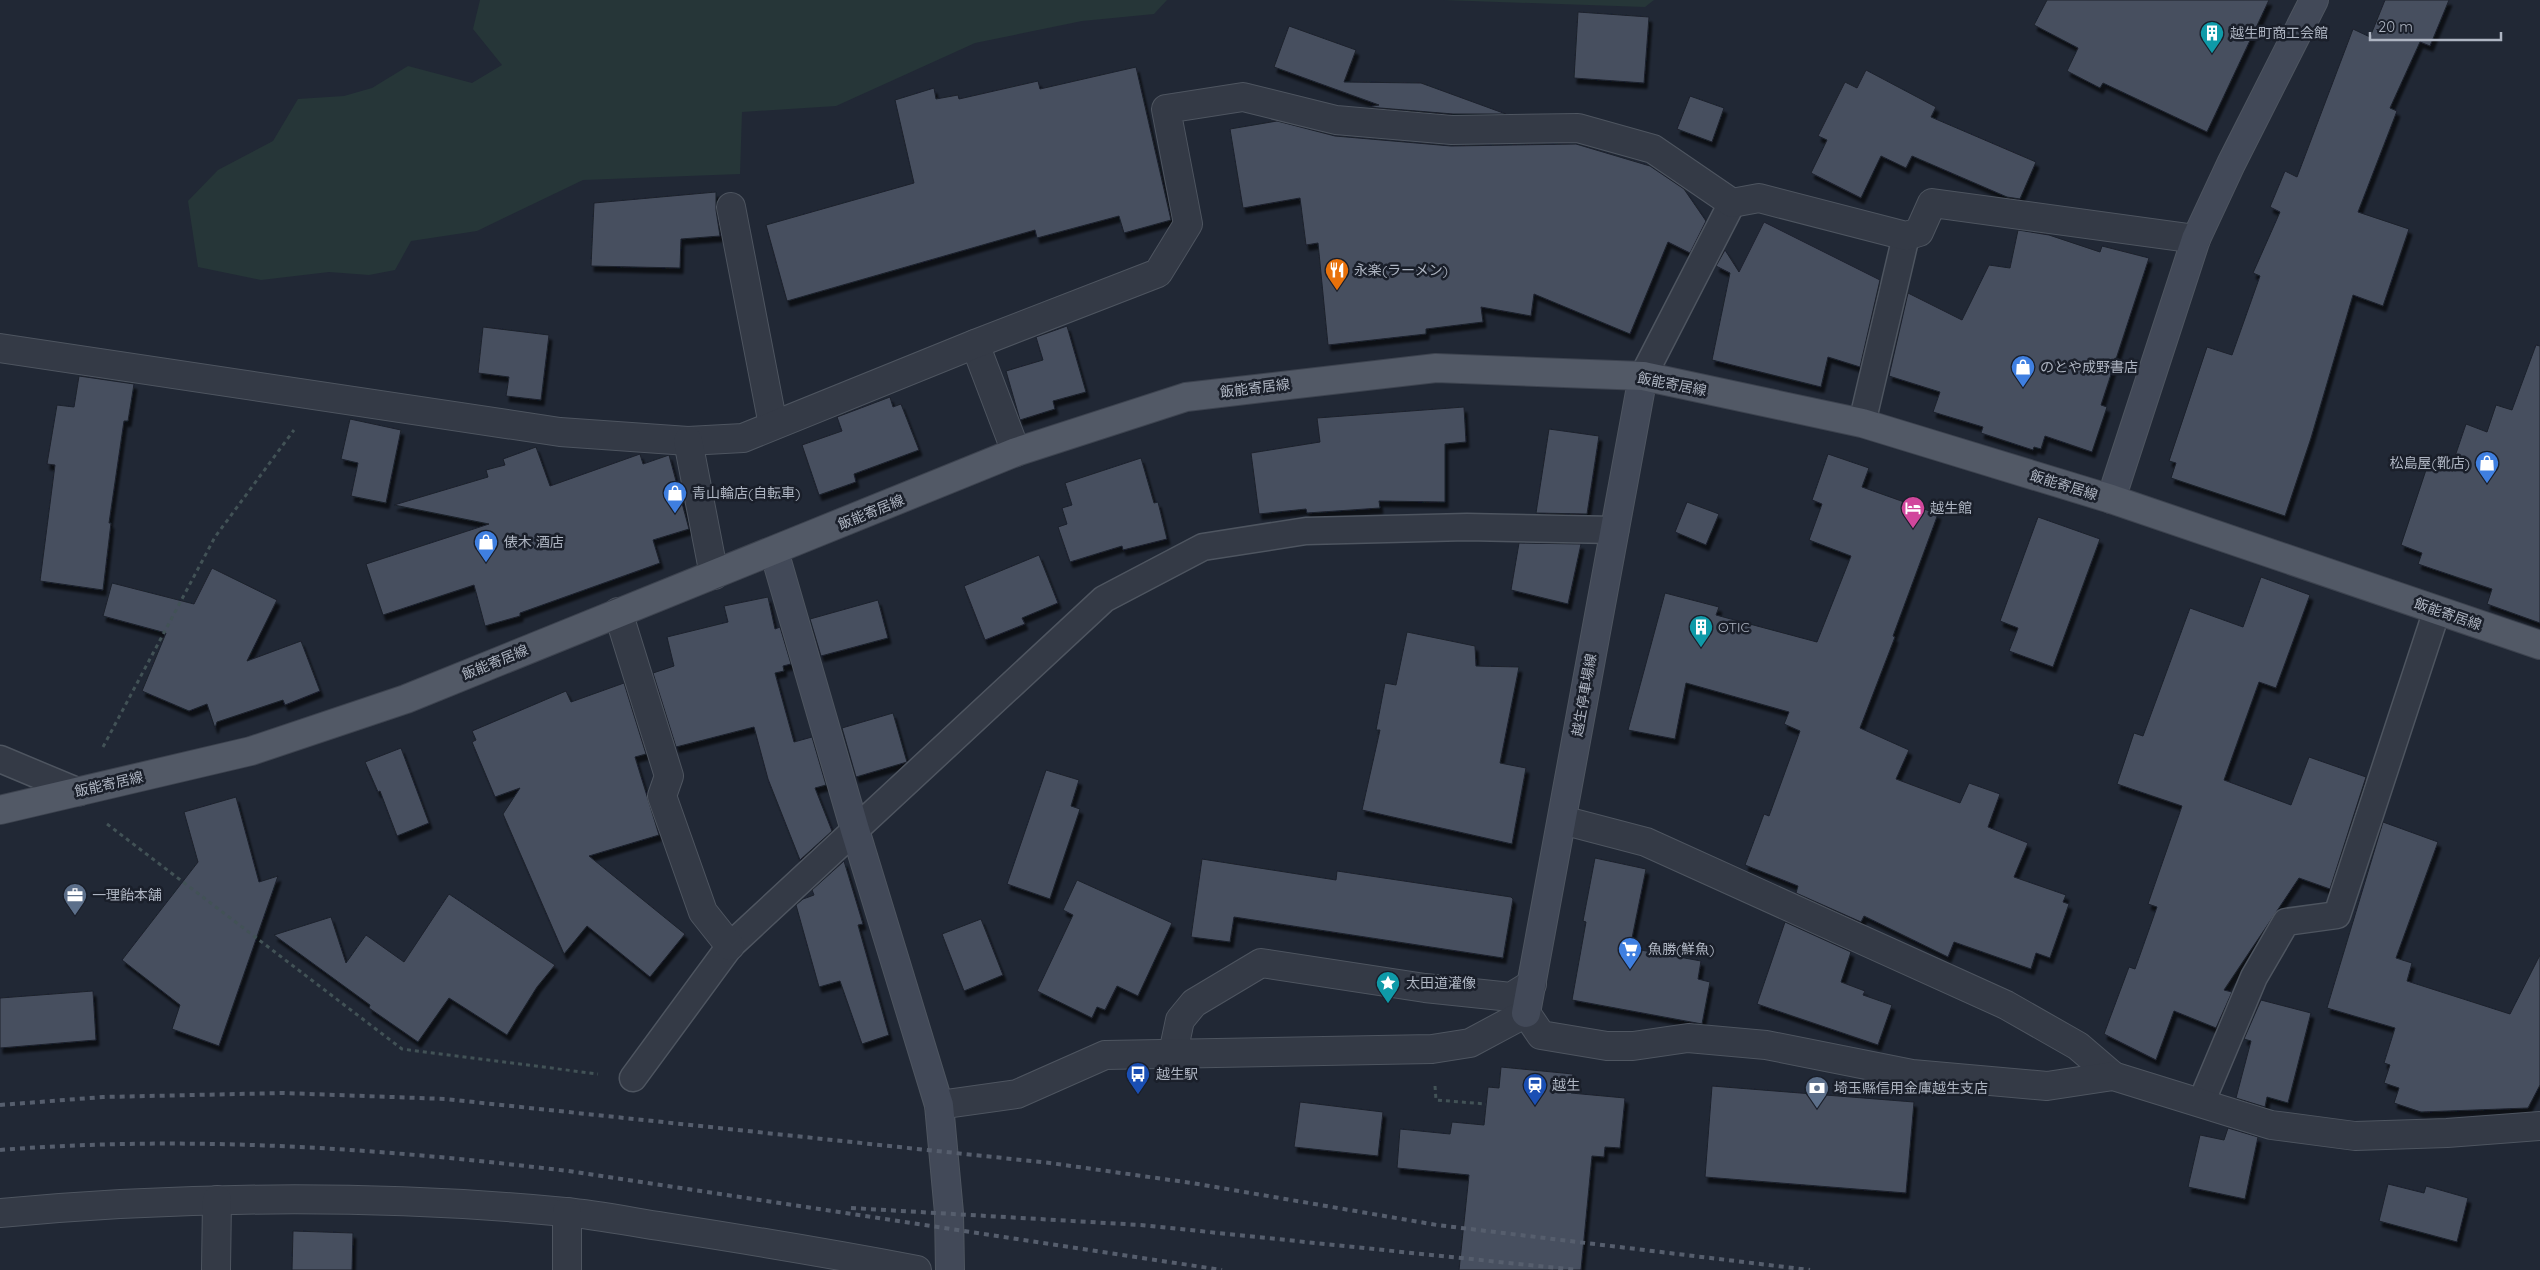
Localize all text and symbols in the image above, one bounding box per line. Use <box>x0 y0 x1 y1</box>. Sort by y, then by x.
scale bar <box>2370 10 2501 42</box>
text: 20 m <box>2378 17 2413 36</box>
building icon: 越生町商工会館 <box>2199 20 2225 54</box>
place label: 越生町商工会館 <box>2230 24 2328 42</box>
restaurant icon: 永楽(ラーメン) <box>1324 257 1350 291</box>
place label: 永楽(ラーメン) <box>1354 261 1448 279</box>
shop icon: のとや成野書店 <box>2010 354 2036 388</box>
place label: のとや成野書店 <box>2040 358 2138 376</box>
street label: 飯能寄居線 <box>1636 368 1708 400</box>
street label: 飯能寄居線 <box>1219 375 1291 401</box>
shop icon: 松島屋(靴店) <box>2474 450 2500 484</box>
place label: 松島屋(靴店) <box>2390 454 2470 472</box>
street label: 飯能寄居線 <box>2028 466 2100 504</box>
shop icon: 青山輪店(自転車) <box>662 480 688 514</box>
place label: 青山輪店(自転車) <box>692 484 800 502</box>
street label: 飯能寄居線 <box>835 491 907 533</box>
hotel icon: 越生館 <box>1900 495 1926 529</box>
place label: 越生館 <box>1930 499 1972 517</box>
shop icon: 俵木 酒店 <box>473 529 499 563</box>
place label: 俵木 酒店 <box>504 533 564 551</box>
street label: 飯能寄居線 <box>2412 594 2484 634</box>
building icon: OTIC <box>1688 614 1714 648</box>
place label: OTIC <box>1718 618 1750 636</box>
street label: 飯能寄居線 <box>459 641 531 683</box>
street label: 越生停車場線 <box>1568 652 1600 738</box>
street label: 飯能寄居線 <box>73 767 145 801</box>
office icon: 一理飴本舗 <box>62 882 88 916</box>
place label: 一理飴本舗 <box>92 886 162 904</box>
supermarket icon: 魚勝(鮮魚) <box>1617 936 1643 970</box>
place label: 魚勝(鮮魚) <box>1648 940 1714 958</box>
place icon: 太田道灌像 <box>1375 970 1401 1004</box>
place label: 太田道灌像 <box>1406 974 1476 992</box>
bus stop icon: 越生駅 <box>1125 1061 1151 1095</box>
place label: 越生駅 <box>1156 1065 1198 1083</box>
station icon: 越生 <box>1522 1072 1548 1106</box>
bank icon: 埼玉縣信用金庫越生支店 <box>1804 1075 1830 1109</box>
place label: 越生 <box>1552 1076 1580 1094</box>
place label: 埼玉縣信用金庫越生支店 <box>1834 1079 1988 1097</box>

